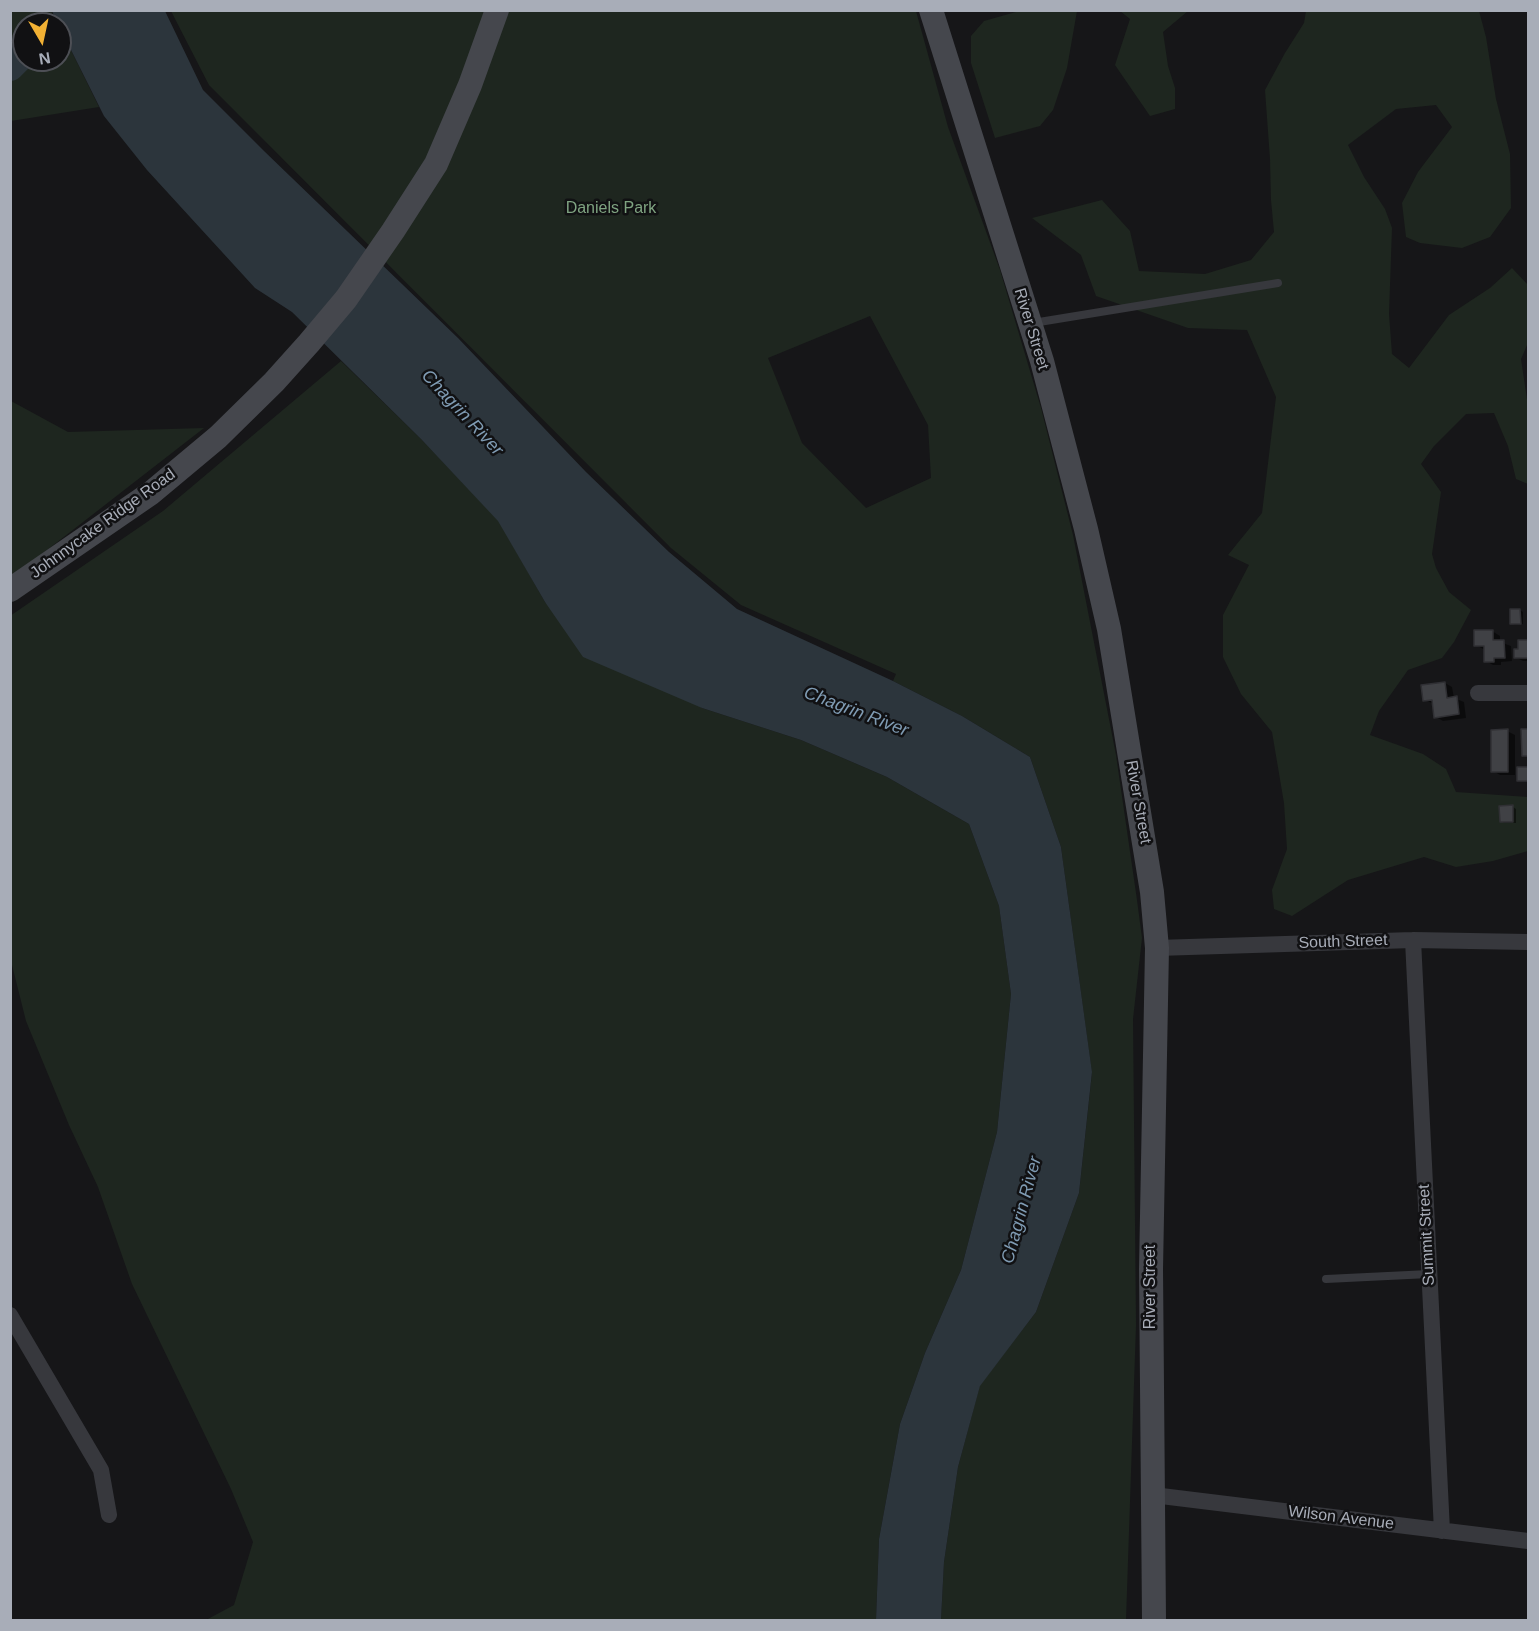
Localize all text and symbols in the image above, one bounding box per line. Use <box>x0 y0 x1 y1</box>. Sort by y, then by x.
north arrow <box>12 12 72 72</box>
text: N <box>38 49 52 68</box>
park label: Daniels Park <box>566 199 656 219</box>
street label: River Street <box>1009 286 1053 372</box>
water label: Chagrin River <box>417 365 507 461</box>
street label: Johnnycake Ridge Road <box>27 465 179 583</box>
water label: Chagrin River <box>801 682 911 742</box>
street label: River Street <box>1121 759 1155 845</box>
street label: South Street <box>1298 931 1388 953</box>
water label: Chagrin River <box>997 1154 1047 1266</box>
street label: Summit Street <box>1415 1184 1439 1286</box>
street label: River Street <box>1141 1245 1161 1329</box>
street label: Wilson Avenue <box>1287 1502 1395 1534</box>

